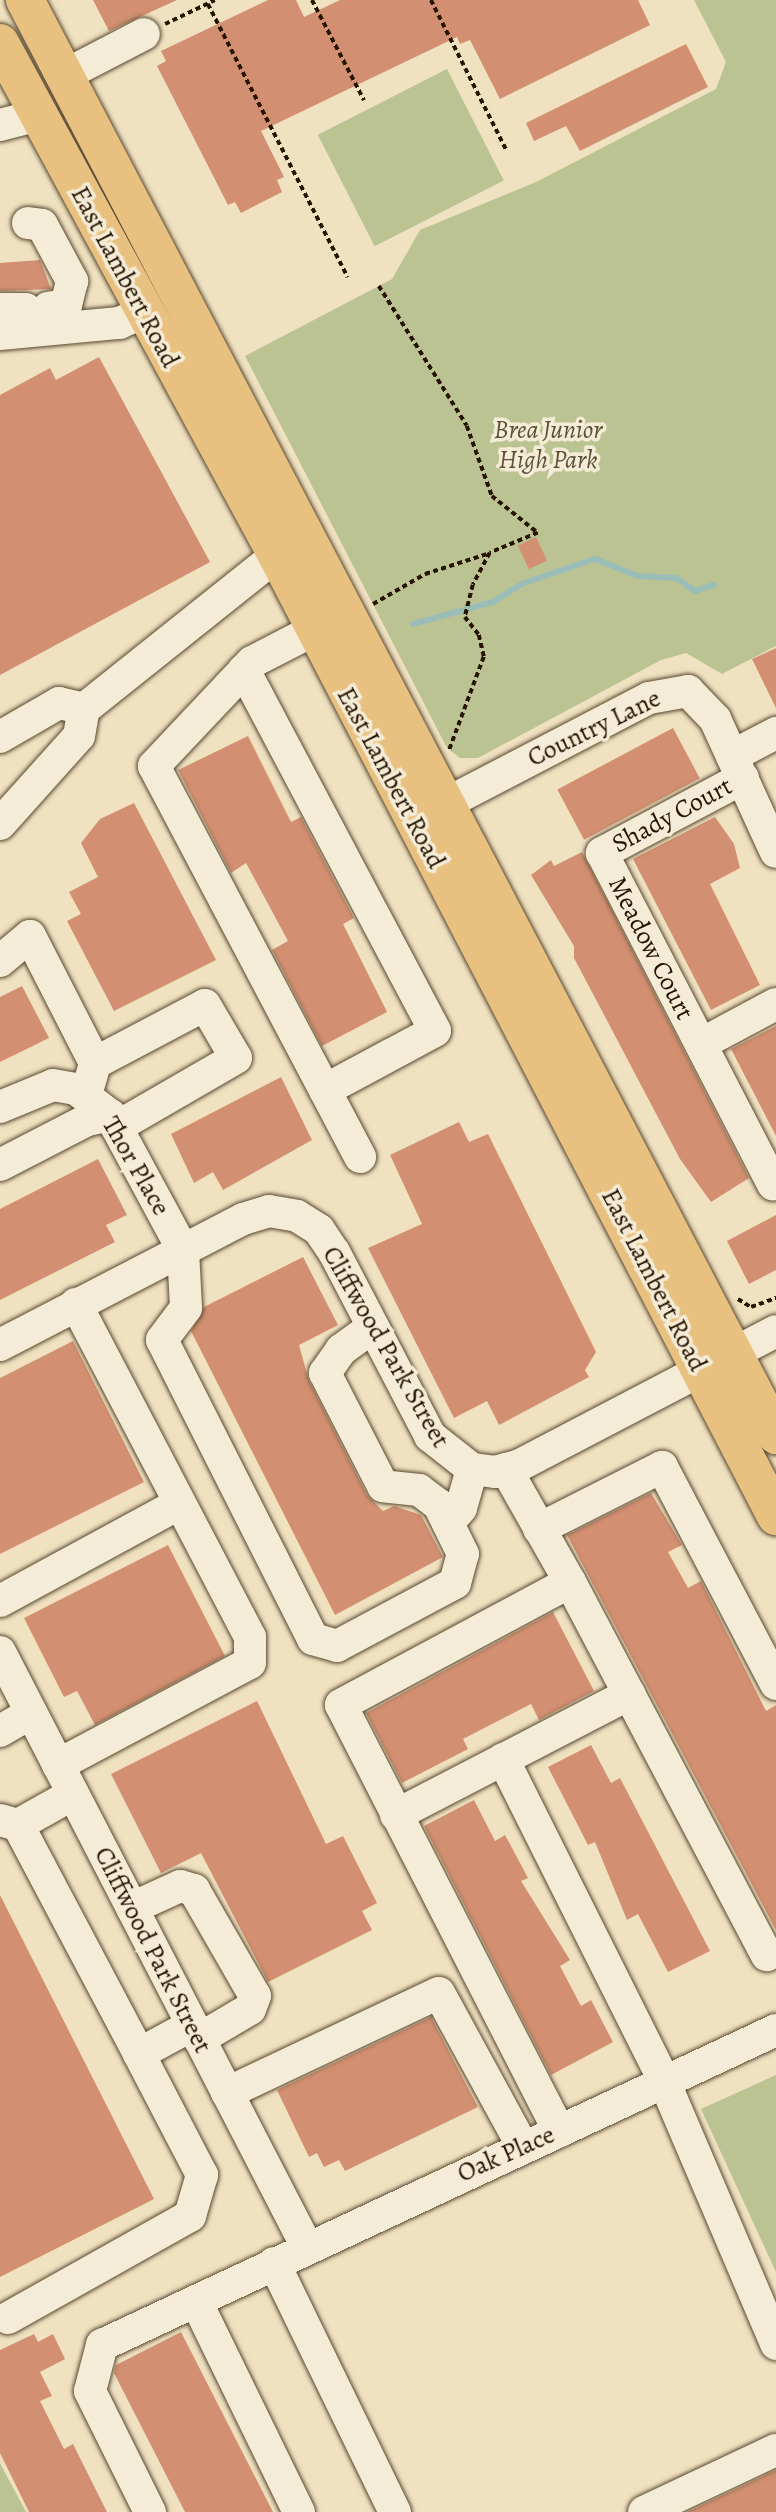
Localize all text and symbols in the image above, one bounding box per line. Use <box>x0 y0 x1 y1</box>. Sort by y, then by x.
street label: East Lambert Road <box>64 181 186 373</box>
park label: Brea Junior High Park <box>494 414 602 476</box>
street label: East Lambert Road <box>330 682 452 874</box>
street label: Country Lane <box>523 682 665 774</box>
street label: Shady Court <box>607 770 737 860</box>
street label: Meadow Court <box>602 871 700 1025</box>
street label: Thor Place <box>95 1111 177 1221</box>
street label: East Lambert Road <box>595 1183 713 1377</box>
street label: Cliffwood Park Street <box>316 1241 456 1453</box>
street label: Cliffwood Park Street <box>88 1842 218 2058</box>
street label: Oak Place <box>452 2119 560 2189</box>

